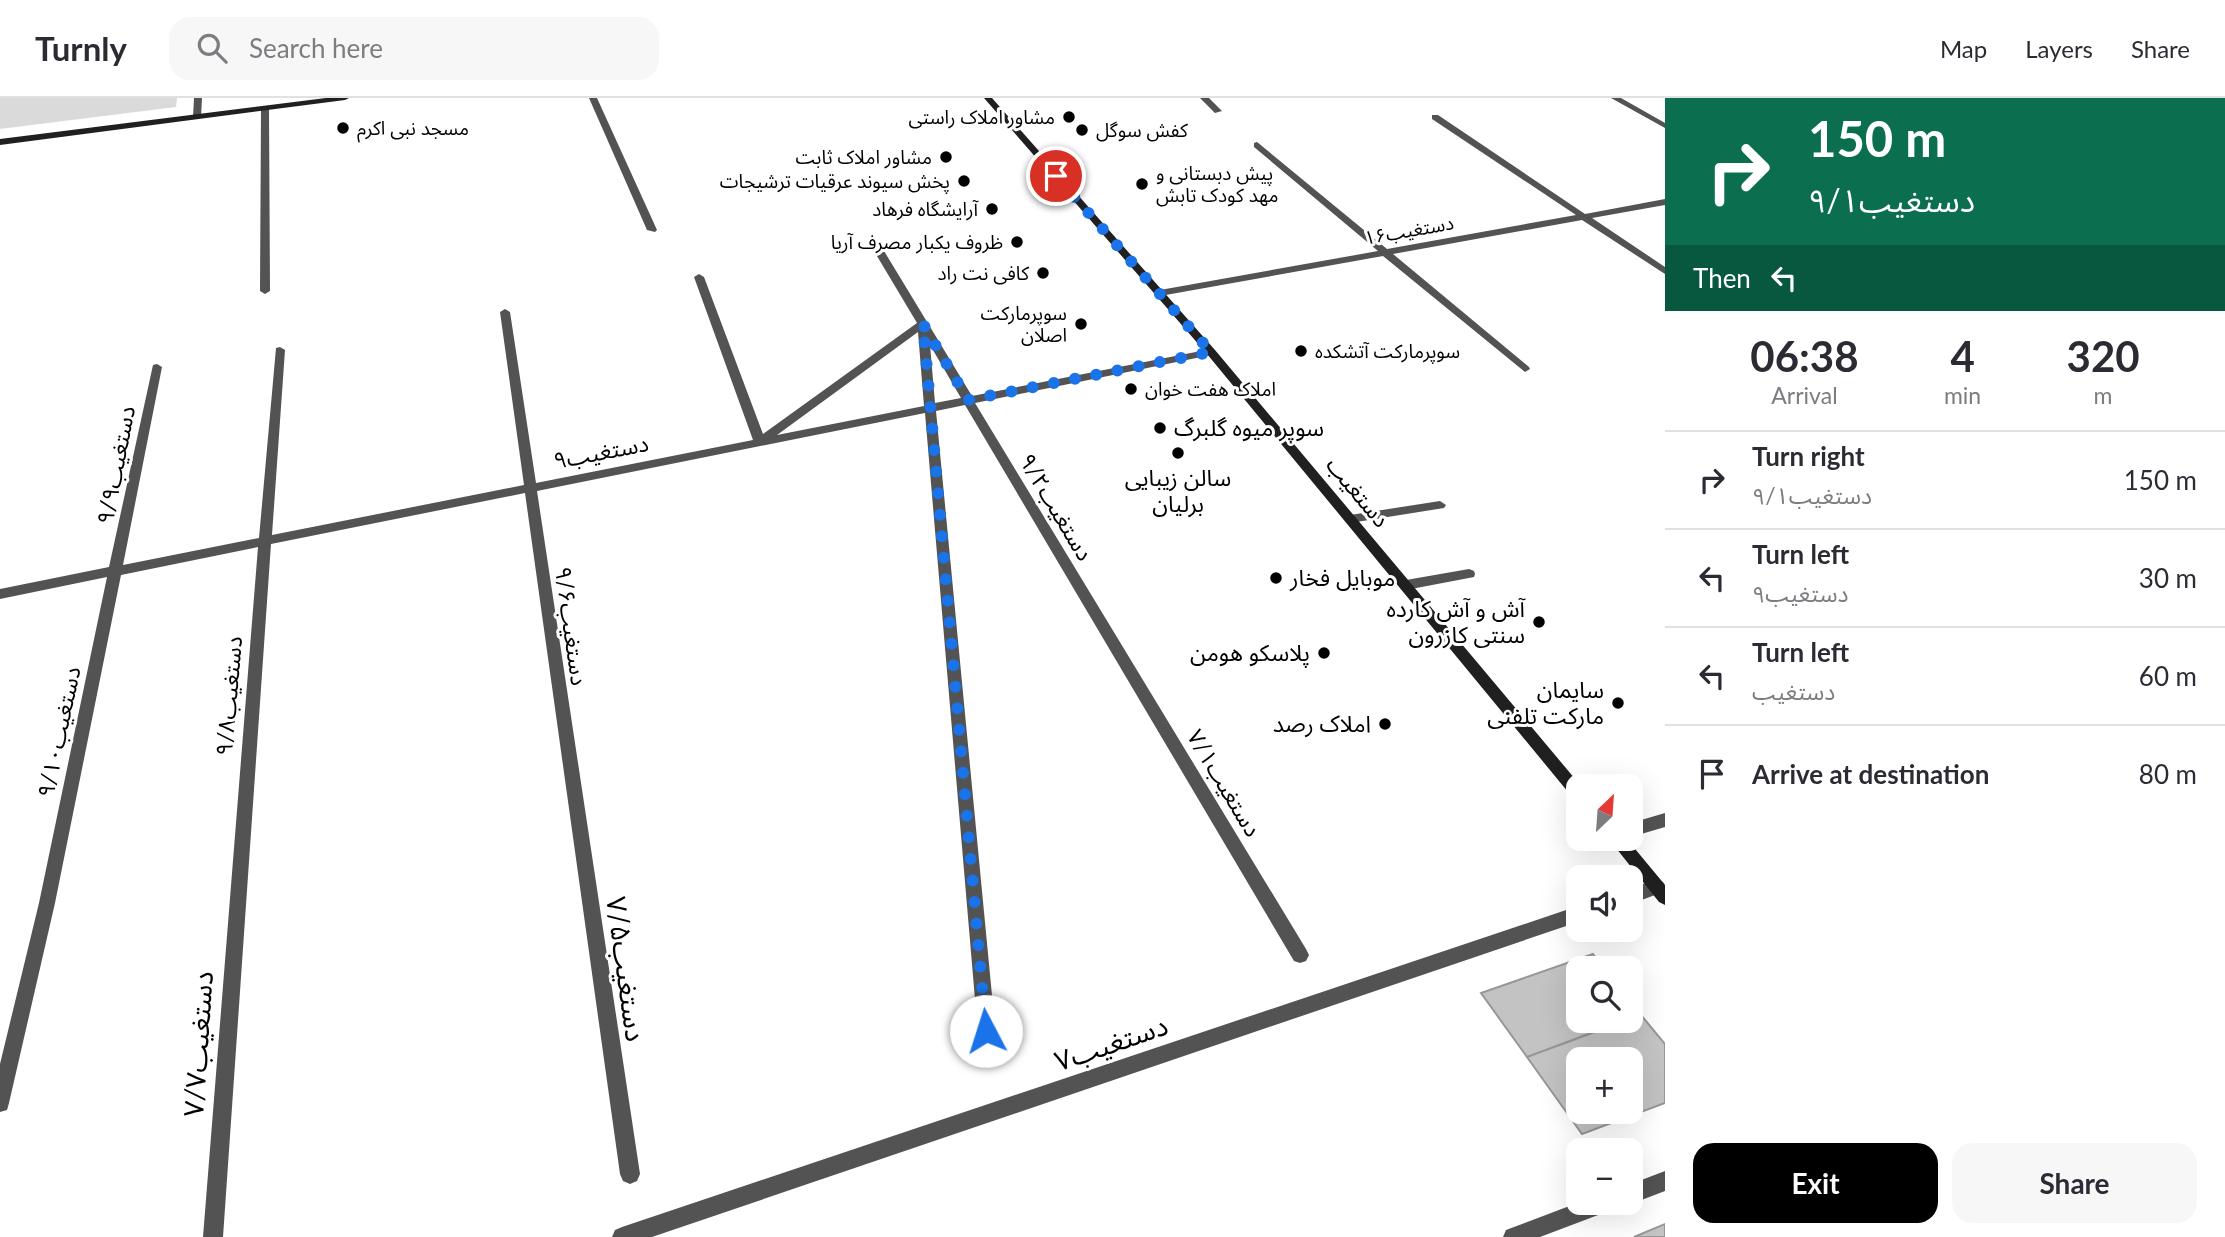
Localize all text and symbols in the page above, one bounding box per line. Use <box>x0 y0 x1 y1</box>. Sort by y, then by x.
search box <box>169 17 659 80</box>
text: Turnly <box>35 28 127 68</box>
icon: search <box>193 29 231 67</box>
text: Search here <box>249 32 383 64</box>
text: Map <box>1940 34 1987 63</box>
text: Layers <box>2025 34 2093 63</box>
text: Share <box>2131 34 2190 63</box>
place label: مشاور املاک راستی <box>909 105 1055 129</box>
marker: مشاور املاک راستی <box>1061 109 1077 125</box>
text: 150 m <box>1808 109 1946 167</box>
place label: مسجد نبی اکرم <box>357 116 469 143</box>
place label: کفش سوگل <box>1096 118 1189 142</box>
marker: مسجد نبی اکرم <box>335 120 351 136</box>
marker: کفش سوگل <box>1074 122 1090 138</box>
icon: right <box>1693 126 1784 217</box>
place label: مشاور املاک ثابت <box>796 145 932 169</box>
pin <box>1026 146 1086 206</box>
marker: مشاور املاک ثابت <box>938 149 954 165</box>
icon: arrive <box>1037 157 1075 195</box>
place label: پیش دبستانی و مهد کودک تابش <box>1156 161 1278 207</box>
place label: پخش سیوند عرقیات ترشیجات <box>720 169 950 194</box>
marker: پخش سیوند عرقیات ترشیجات <box>956 173 972 189</box>
marker: پیش دبستانی و مهد کودک تابش <box>1134 176 1150 192</box>
text: دستغیب۹/۱ <box>1808 180 1975 219</box>
place label: آرایشگاه فرهاد <box>872 197 979 221</box>
marker: آرایشگاه فرهاد <box>984 201 1000 217</box>
street label: دستغیب۱۶ <box>1362 210 1456 249</box>
place label: ظروف یکبار مصرف آریا <box>831 230 1003 254</box>
marker: ظروف یکبار مصرف آریا <box>1009 234 1025 250</box>
icon: left <box>1765 259 1803 297</box>
place label: کافی نت راد <box>937 261 1030 285</box>
text: Then <box>1693 262 1751 294</box>
marker: کافی نت راد <box>1035 265 1051 281</box>
place label: سوپرمارکت اصلان <box>980 301 1067 346</box>
marker: سوپرمارکت اصلان <box>1073 316 1089 332</box>
text: 06:38 <box>1750 331 1859 381</box>
text: 4 <box>1950 331 1975 381</box>
text: 320 <box>2067 331 2140 381</box>
place label: سوپرمارکت آتشکده <box>1315 339 1460 364</box>
marker: سوپرمارکت آتشکده <box>1293 343 1309 359</box>
place label: املاک هفت خوان <box>1145 377 1276 401</box>
marker: املاک هفت خوان <box>1123 381 1139 397</box>
text: Arrival <box>1771 381 1838 409</box>
text: min <box>1944 381 1981 409</box>
text: m <box>2094 381 2113 409</box>
street label: دستغیب۹/۹ <box>90 403 140 526</box>
place label: سوپر میوه گلبرگ <box>1174 413 1324 443</box>
marker: سوپر میوه گلبرگ <box>1152 420 1168 436</box>
street label: دستغیب۹ <box>551 428 651 474</box>
text: Turn right <box>1752 440 1865 472</box>
marker: سالن زیبایی برلیان <box>1170 445 1186 461</box>
street label: دستغیب۹/۲ <box>1014 448 1100 565</box>
street label: دستغیب <box>1321 450 1396 532</box>
icon: right <box>1693 461 1731 499</box>
place label: سالن زیبایی برلیان <box>1125 463 1231 518</box>
text: 150 m <box>2124 464 2197 496</box>
text: دستغیب۹/۱ <box>1752 481 1872 509</box>
text: Turn left <box>1752 538 1849 570</box>
icon: left <box>1693 559 1731 597</box>
text: 30 m <box>2139 562 2197 594</box>
place label: موبایل فخار <box>1289 563 1395 592</box>
street label: دستغیب۹/۶ <box>550 564 594 687</box>
marker: موبایل فخار <box>1268 570 1284 586</box>
text: دستغیب۹ <box>1752 579 1848 607</box>
place label: آش و آش کارده سنتی کازرون <box>1386 594 1526 649</box>
marker: آش و آش کارده سنتی کازرون <box>1531 614 1547 630</box>
street label: دستغیب۹/۸ <box>209 635 247 757</box>
text: Turn left <box>1752 636 1849 668</box>
place label: پلاسکو هومن <box>1190 638 1310 668</box>
marker: پلاسکو هومن <box>1316 645 1332 661</box>
icon: left <box>1693 657 1731 695</box>
text: 60 m <box>2139 660 2197 692</box>
street label: دستغیب۹/۱۰ <box>30 664 86 800</box>
place label: سایمان مارکت تلفنی <box>1487 675 1604 730</box>
text: دستغیب <box>1752 677 1835 705</box>
marker: سایمان مارکت تلفنی <box>1610 695 1626 711</box>
place label: املاک رصد <box>1273 709 1371 738</box>
marker: املاک رصد <box>1377 716 1393 732</box>
street label: دستغیب۷/۱ <box>1182 724 1268 841</box>
icon: arrive <box>1693 755 1731 793</box>
text: Arrive at destination <box>1752 758 1989 790</box>
text: 80 m <box>2139 758 2197 790</box>
north arrow <box>1566 774 1643 850</box>
map controls <box>1566 774 1643 1215</box>
button: sound <box>1566 865 1643 942</box>
street label: دستغیب۷/۵ <box>600 894 654 1044</box>
button: search <box>1566 956 1643 1033</box>
street label: دستغیب۷/۷ <box>175 970 219 1118</box>
position arrow <box>949 994 1023 1068</box>
street label: دستغیب۷ <box>1050 1007 1172 1077</box>
button: + <box>1566 1047 1643 1124</box>
button: − <box>1566 1138 1643 1215</box>
button: Exit <box>1693 1143 1938 1223</box>
button: Share <box>1952 1143 2197 1223</box>

